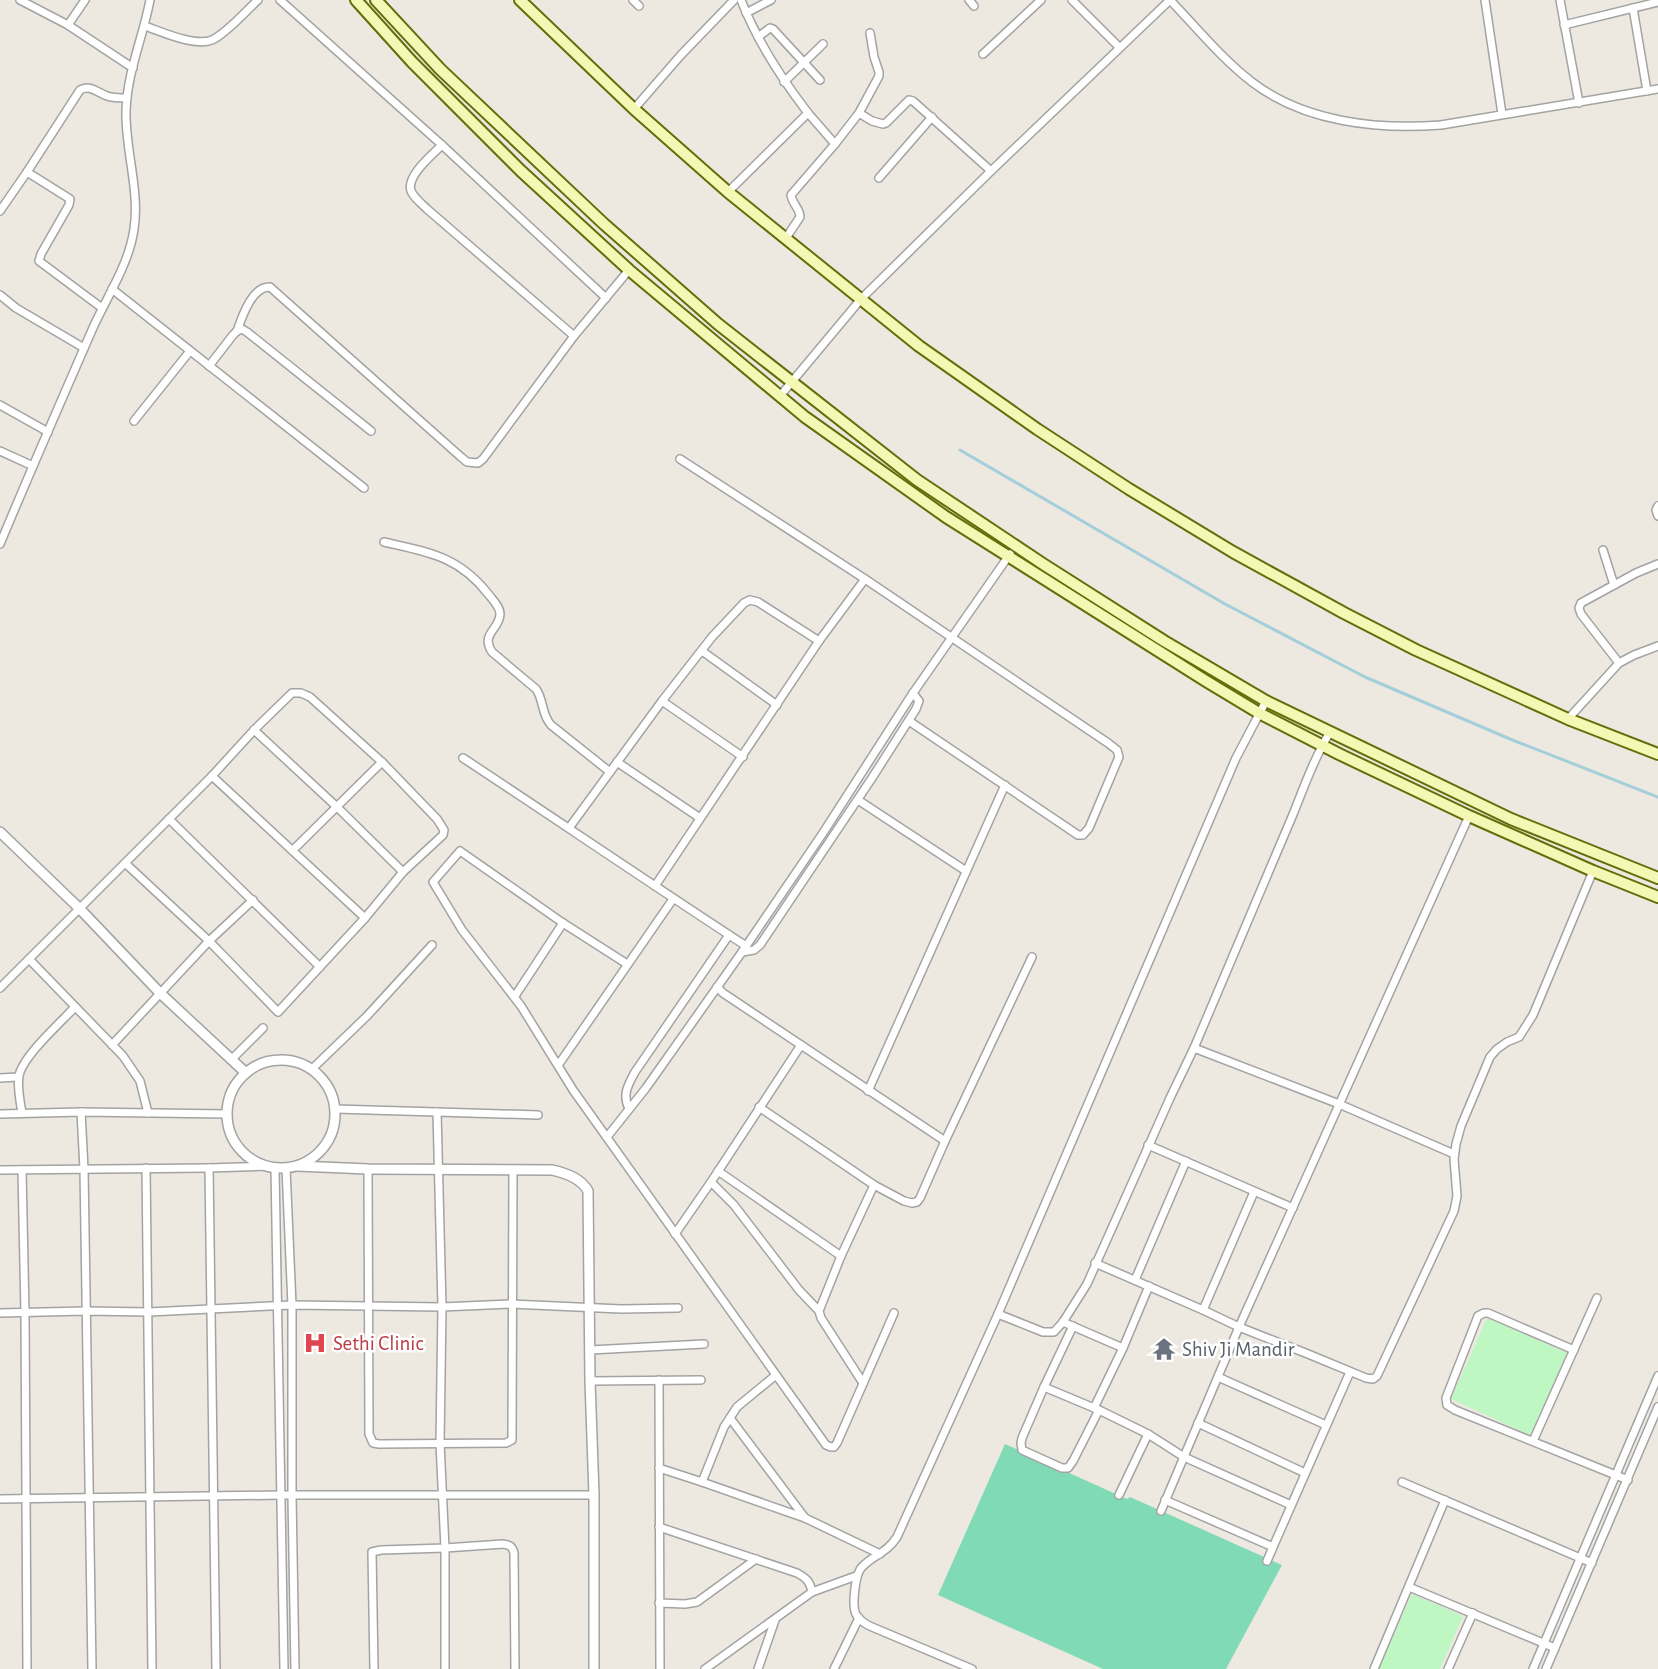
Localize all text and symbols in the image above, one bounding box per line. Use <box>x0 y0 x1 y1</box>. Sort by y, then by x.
hospital icon: Sethi Clinic <box>302 1330 328 1356</box>
place label: Sethi Clinic <box>333 1333 424 1354</box>
temple icon: Shiv Ji Mandir <box>1151 1336 1177 1362</box>
place label: Shiv Ji Mandir <box>1182 1339 1295 1360</box>

